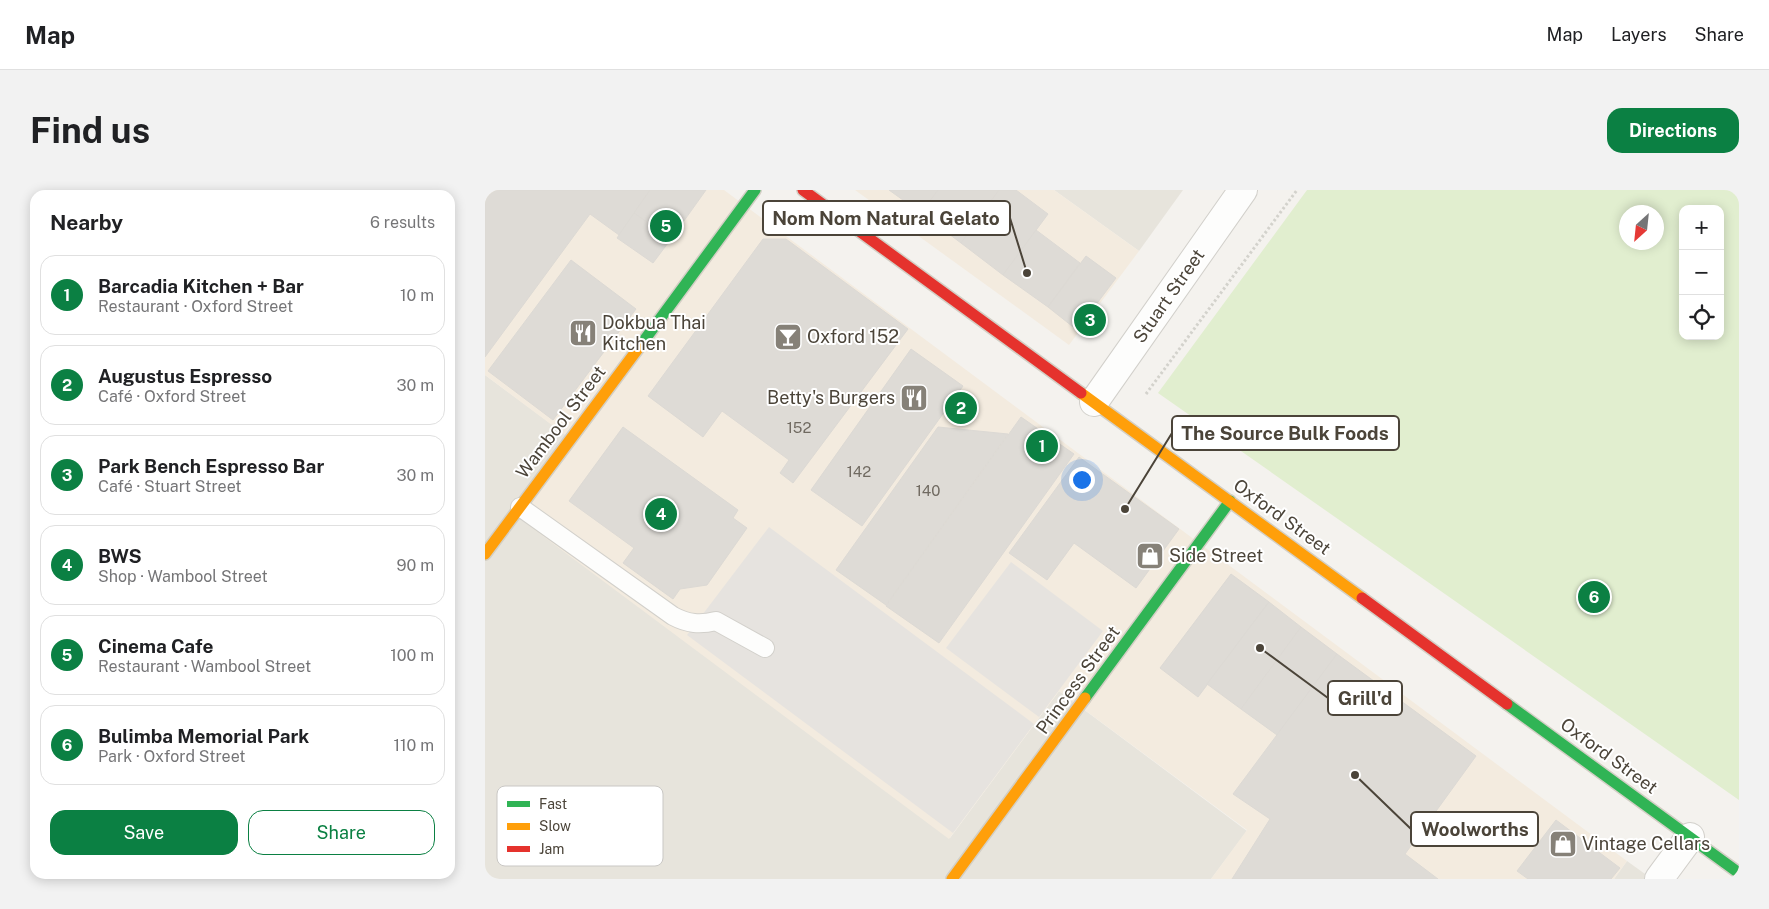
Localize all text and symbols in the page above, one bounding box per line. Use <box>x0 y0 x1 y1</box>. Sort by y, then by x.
text: Map <box>25 21 75 49</box>
text: Map <box>1547 24 1583 45</box>
text: Layers <box>1611 24 1667 45</box>
text: Share <box>1695 24 1744 45</box>
button: Directions <box>1607 108 1739 153</box>
text: Find us <box>30 110 150 151</box>
callout: Nom Nom Natural Gelato <box>763 201 1010 235</box>
north arrow <box>1619 205 1664 250</box>
map controls <box>1679 205 1724 340</box>
button: + <box>1679 205 1724 250</box>
pin: 5 <box>650 207 682 245</box>
text: Nom Nom Natural Gelato <box>772 207 1000 229</box>
text: Nearby <box>50 210 123 235</box>
text: 6 results <box>370 213 435 232</box>
street label: Stuart Street <box>1129 245 1209 347</box>
button: − <box>1679 250 1724 295</box>
text: Barcadia Kitchen + Bar <box>98 275 304 297</box>
text: 1 <box>64 286 70 305</box>
text: 10 m <box>400 286 434 305</box>
button: locate <box>1679 295 1724 340</box>
text: Restaurant · Oxford Street <box>98 297 293 316</box>
pin: 3 <box>1074 301 1106 339</box>
place label: Dokbua Thai Kitchen <box>602 312 706 354</box>
restaurant icon: Dokbua Thai Kitchen <box>568 318 598 348</box>
bar icon: Oxford 152 <box>773 322 803 352</box>
place label: Oxford 152 <box>807 326 899 347</box>
street label: Wambool Street <box>511 361 610 482</box>
text: Augustus Espresso <box>98 365 272 387</box>
text: 2 <box>62 376 72 395</box>
text: 30 m <box>397 376 434 395</box>
restaurant icon: Betty's Burgers <box>899 383 929 413</box>
text: Café · Oxford Street <box>98 387 246 406</box>
place label: Betty's Burgers <box>767 387 895 408</box>
pin: 2 <box>945 389 977 427</box>
callout: The Source Bulk Foods <box>1172 416 1399 450</box>
house number: 152 <box>787 419 811 436</box>
text: The Source Bulk Foods <box>1181 422 1389 444</box>
pin: 1 <box>1026 427 1058 465</box>
text: Park Bench Espresso Bar <box>98 455 324 477</box>
house number: 142 <box>847 463 871 480</box>
text: 3 <box>62 466 72 485</box>
text: 30 m <box>397 466 434 485</box>
your location <box>1069 467 1095 493</box>
street label: Oxford Street <box>1230 474 1335 559</box>
text: Café · Stuart Street <box>98 477 242 496</box>
house number: 140 <box>916 482 940 499</box>
pin: 4 <box>645 495 677 533</box>
shop icon: Side Street <box>1135 541 1165 571</box>
text: BWS <box>98 545 142 567</box>
place label: Side Street <box>1169 545 1263 566</box>
text: 4 <box>62 556 72 575</box>
text: 90 m <box>397 556 434 575</box>
text: Shop · Wambool Street <box>98 567 268 586</box>
pin: 6 <box>1578 578 1610 616</box>
street label: Princess Street <box>1031 622 1124 738</box>
text: Cinema Cafe <box>98 635 213 657</box>
text: 5 <box>62 646 72 665</box>
text: 100 m <box>390 646 434 665</box>
text: Restaurant · Wambool Street <box>98 657 311 676</box>
callout: Grill'd <box>1328 681 1402 715</box>
text: Grill'd <box>1338 687 1392 709</box>
street label: Oxford Street <box>1557 713 1662 798</box>
text: Bulimba Memorial Park <box>98 725 309 747</box>
text: 6 <box>62 736 72 755</box>
text: 110 m <box>393 736 434 755</box>
text: Park · Oxford Street <box>98 747 246 766</box>
legend <box>497 786 663 866</box>
text: Fast <box>539 796 567 812</box>
button: Save <box>50 810 238 855</box>
button: Share <box>248 810 435 855</box>
callout: Woolworths <box>1411 812 1538 846</box>
text: Slow <box>539 818 571 834</box>
text: Woolworths <box>1421 818 1529 840</box>
shop icon: Vintage Cellars <box>1548 829 1578 859</box>
place label: Vintage Cellars <box>1582 833 1710 854</box>
text: Jam <box>539 841 564 857</box>

